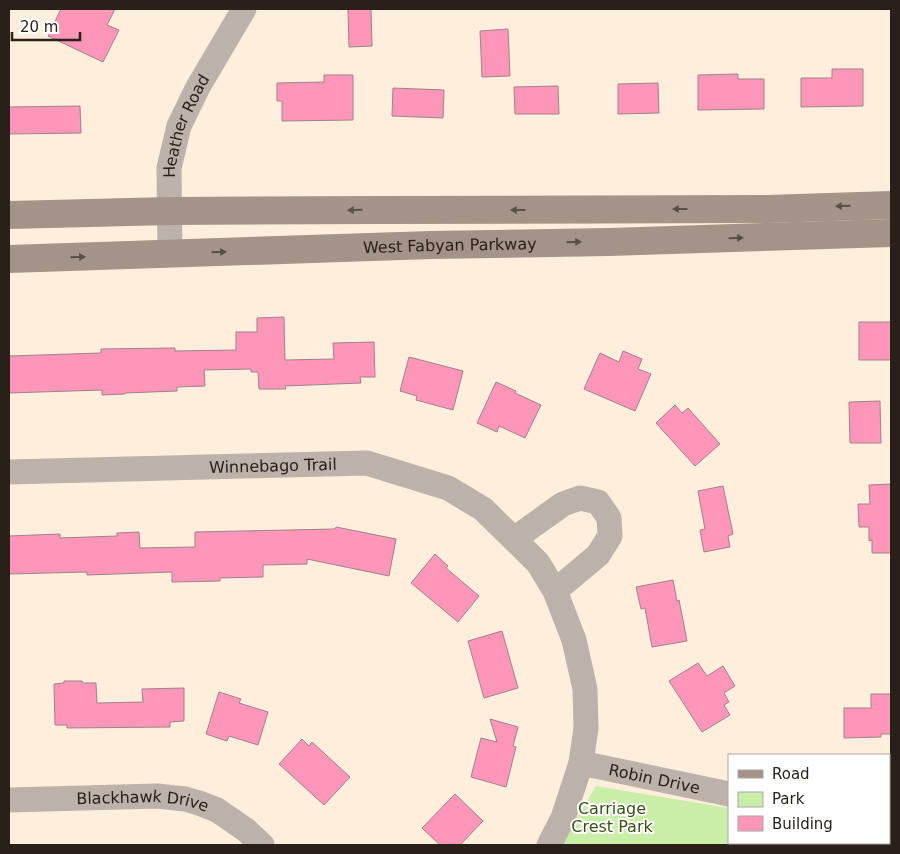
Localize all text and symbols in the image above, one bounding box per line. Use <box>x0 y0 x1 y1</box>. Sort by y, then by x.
scale bar <box>12 10 80 42</box>
text: 20 m <box>20 18 58 36</box>
street label: Heather Road <box>160 71 213 178</box>
one-way arrow <box>834 203 850 211</box>
one-way arrow <box>672 205 688 213</box>
one-way arrow <box>347 206 363 214</box>
one-way arrow <box>509 206 525 214</box>
street label: West Fabyan Parkway <box>363 234 537 257</box>
one-way arrow <box>729 234 745 242</box>
one-way arrow <box>566 238 582 246</box>
one-way arrow <box>211 248 227 256</box>
one-way arrow <box>71 252 87 260</box>
street label: Winnebago Trail <box>209 455 337 477</box>
legend <box>728 754 890 844</box>
street label: Robin Drive <box>607 760 702 798</box>
text: Road <box>772 765 810 783</box>
street label: Blackhawk Drive <box>76 787 212 816</box>
text: Park <box>772 790 805 808</box>
park label: Carriage Crest Park <box>571 799 653 836</box>
text: Building <box>772 815 833 833</box>

